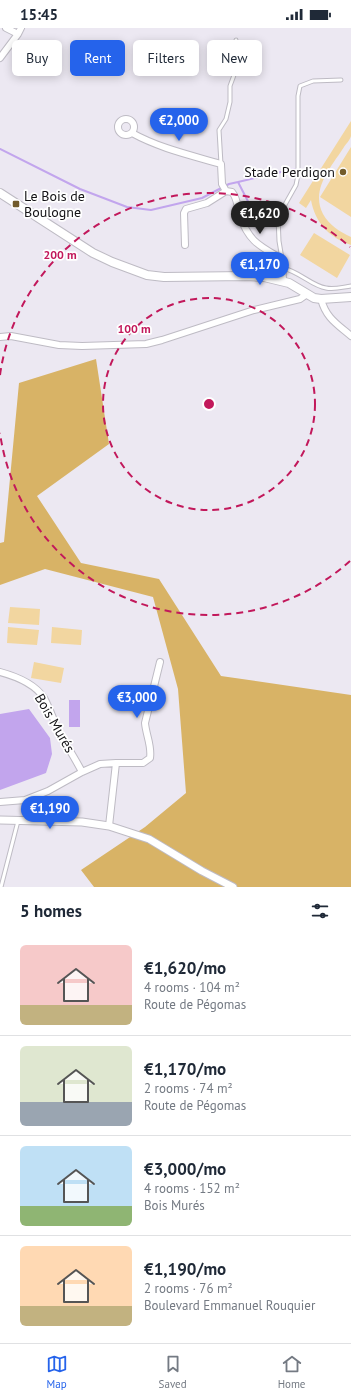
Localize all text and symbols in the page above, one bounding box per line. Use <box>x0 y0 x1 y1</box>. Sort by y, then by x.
text: 15:45 <box>20 5 58 24</box>
chip: Buy <box>12 40 62 76</box>
chip: Rent <box>70 40 125 76</box>
chip: Filters <box>133 40 199 76</box>
chip: New <box>207 40 262 76</box>
pin: €2,000 <box>146 108 212 142</box>
text: €2,000 <box>159 112 199 129</box>
place label: Stade Perdigon <box>244 163 335 181</box>
marker: Stade Perdigon <box>338 167 348 177</box>
place label: Le Bois de Boulogne <box>24 187 85 221</box>
marker: Le Bois de Boulogne <box>11 199 21 209</box>
pin: €1,620 <box>227 201 293 235</box>
text: €1,620 <box>240 205 280 222</box>
text: 200 m <box>43 247 77 262</box>
pin: €1,170 <box>227 252 293 286</box>
text: €1,170 <box>240 256 280 273</box>
text: 100 m <box>117 321 151 336</box>
centre of rings <box>202 397 216 411</box>
pin: €3,000 <box>104 685 170 719</box>
text: €3,000 <box>117 689 157 706</box>
street label: Bois Murés <box>31 690 79 756</box>
pin: €1,190 <box>17 796 83 830</box>
text: €1,190 <box>30 800 70 817</box>
text: 5 homes <box>20 900 82 922</box>
icon: filters <box>309 900 331 922</box>
text: €1,620/mo <box>144 957 226 979</box>
icon: home <box>52 961 100 1009</box>
text: 4 rooms · 104 m² <box>144 979 240 996</box>
text: Route de Pégomas <box>144 996 246 1013</box>
text: €1,170/mo <box>144 1058 226 1080</box>
icon: home <box>52 1062 100 1110</box>
text: 2 rooms · 74 m² <box>144 1080 233 1097</box>
text: Route de Pégomas <box>144 1097 246 1114</box>
text: €3,000/mo <box>144 1158 226 1180</box>
icon: home <box>52 1162 100 1210</box>
text: 4 rooms · 152 m² <box>144 1180 240 1197</box>
text: Bois Murés <box>144 1197 205 1214</box>
text: €1,190/mo <box>144 1258 226 1280</box>
icon: home <box>52 1262 100 1310</box>
text: 2 rooms · 76 m² <box>144 1280 233 1297</box>
text: Boulevard Emmanuel Rouquier <box>144 1297 315 1314</box>
tab: Map <box>46 1353 68 1391</box>
tab: Saved <box>159 1353 187 1391</box>
tab: Home <box>278 1353 305 1391</box>

